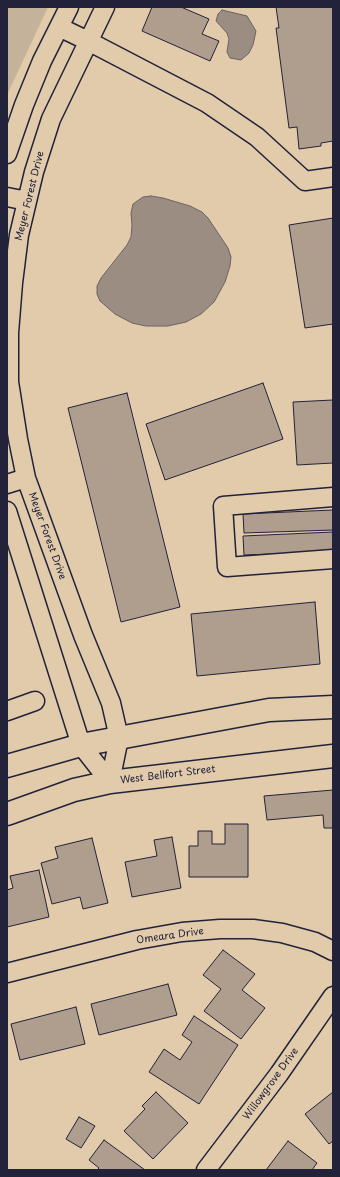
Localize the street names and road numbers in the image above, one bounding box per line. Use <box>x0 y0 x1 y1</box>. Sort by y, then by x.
street label: Meyer Forest Drive <box>13 150 47 242</box>
street label: Meyer Forest Drive <box>26 491 68 581</box>
street label: West Bellfort Street <box>120 763 216 787</box>
street label: Omeara Drive <box>136 925 204 947</box>
street label: Willowgrove Drive <box>241 1045 301 1123</box>

